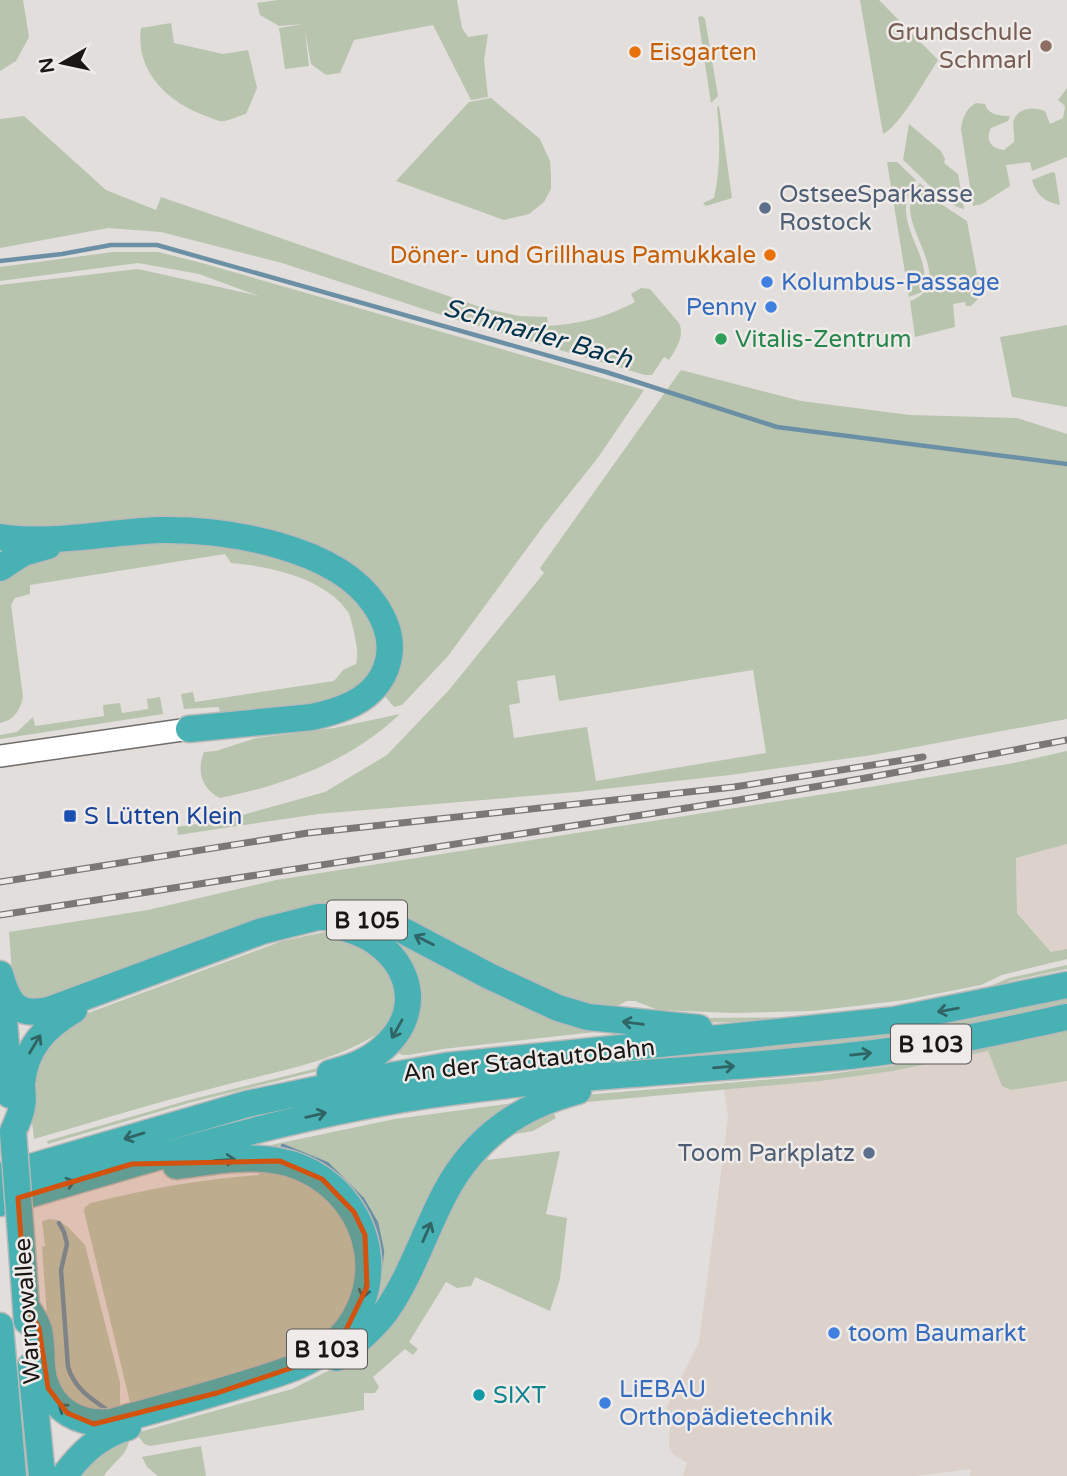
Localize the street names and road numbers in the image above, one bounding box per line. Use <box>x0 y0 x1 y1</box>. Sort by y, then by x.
road number: B 105 <box>327 900 407 939</box>
road number: B 103 <box>891 1024 971 1064</box>
street label: An der Stadtautobahn <box>401 1033 657 1088</box>
street label: Warnowallee <box>8 1237 47 1385</box>
road number: B 103 <box>287 1330 367 1368</box>

